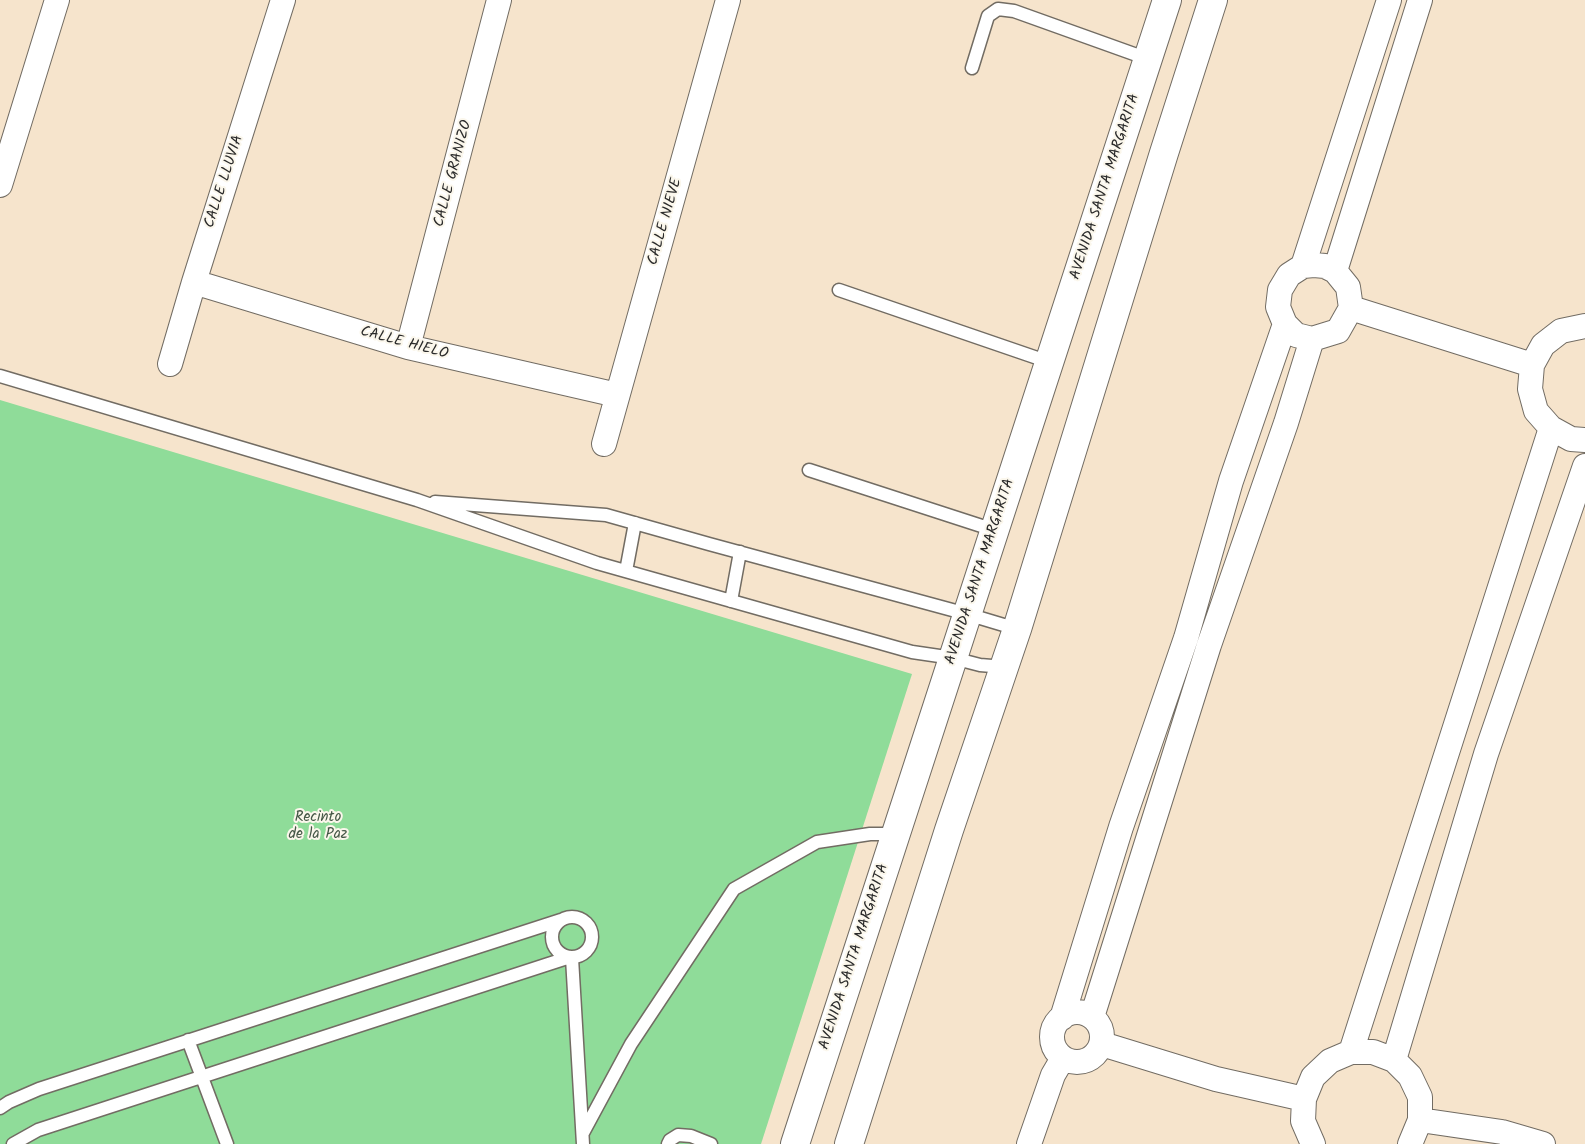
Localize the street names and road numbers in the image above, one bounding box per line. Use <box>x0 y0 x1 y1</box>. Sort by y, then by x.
street label: AVENIDA SANTA MARGARITA <box>1067 92 1145 282</box>
street label: CALLE GRANIZO <box>431 119 477 229</box>
street label: CALLE LLUVIA <box>202 133 248 231</box>
street label: CALLE NIEVE <box>645 176 687 268</box>
street label: CALLE HIELO <box>358 324 450 364</box>
street label: AVENIDA SANTA MARGARITA <box>942 477 1020 667</box>
street label: AVENIDA SANTA MARGARITA <box>816 862 894 1052</box>

